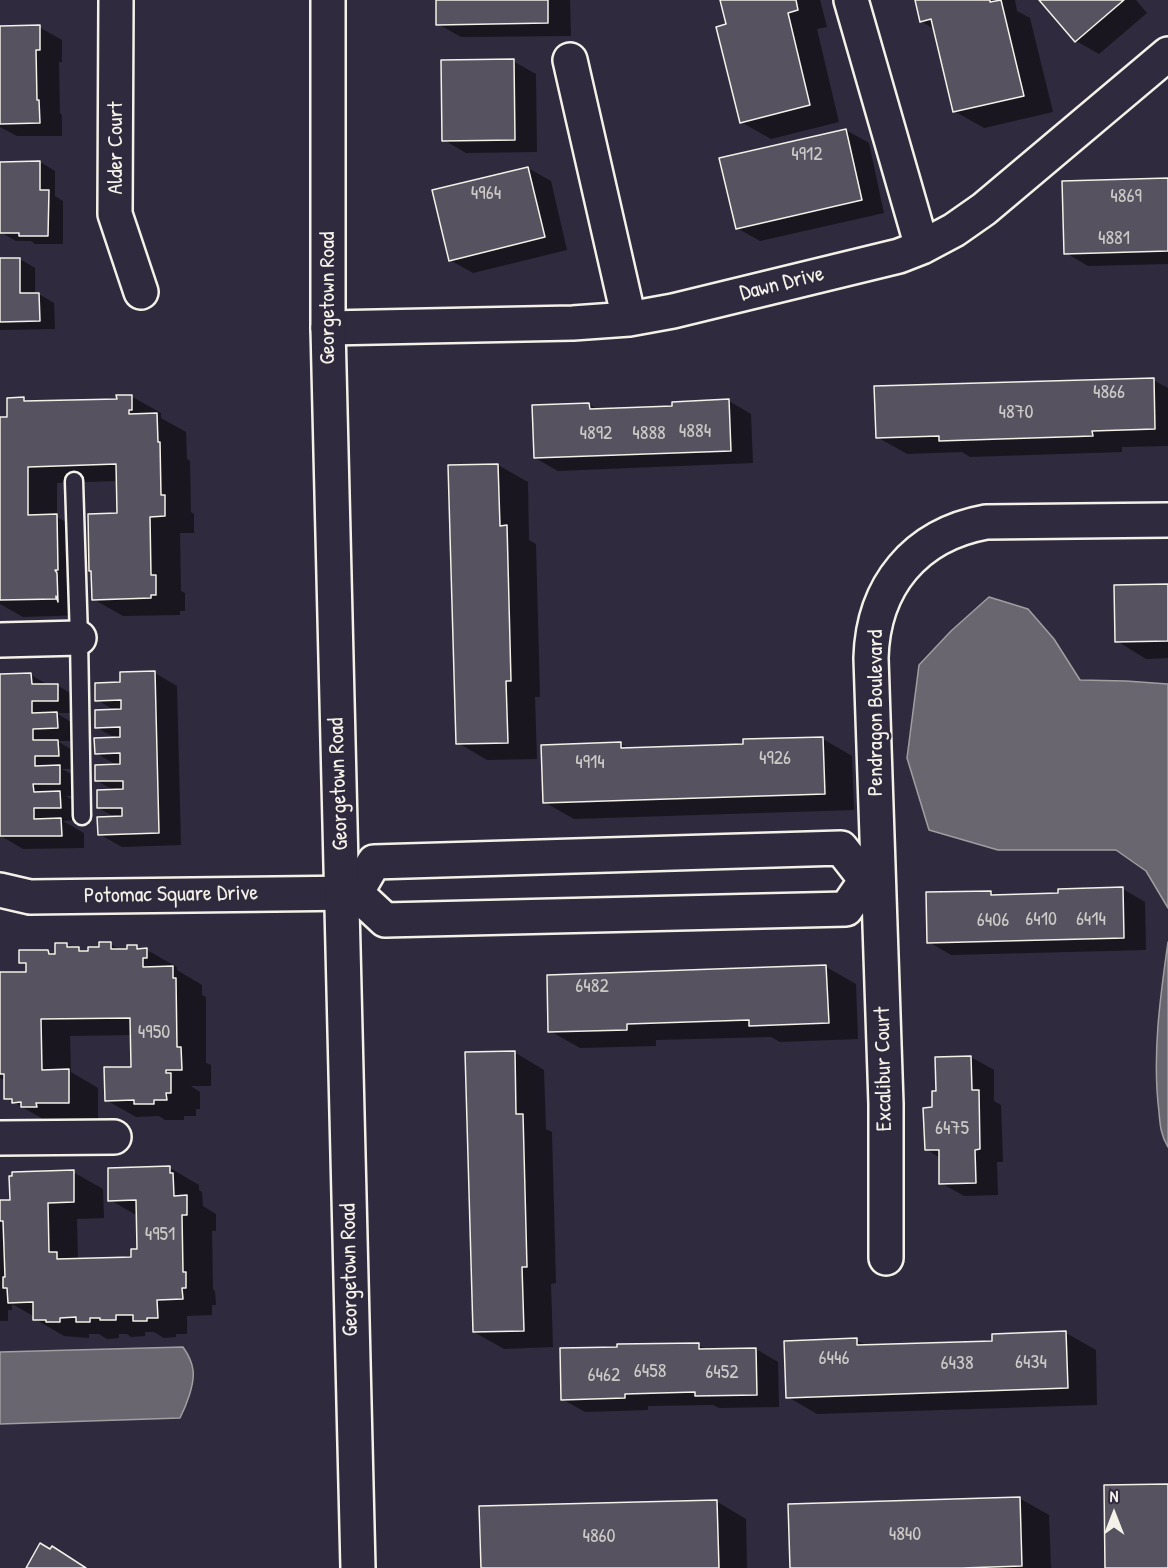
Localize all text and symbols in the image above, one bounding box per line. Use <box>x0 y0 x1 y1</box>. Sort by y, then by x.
street label: Alder Court <box>103 101 129 195</box>
house number: 4912 <box>791 143 823 167</box>
house number: 4964 <box>471 182 501 206</box>
house number: 4869 <box>1110 185 1142 209</box>
house number: 4881 <box>1098 227 1130 251</box>
street label: Georgetown Road <box>315 232 341 364</box>
street label: Dawn Drive <box>737 261 827 307</box>
house number: 4866 <box>1093 381 1125 405</box>
house number: 4870 <box>998 401 1034 425</box>
house number: 4884 <box>679 420 711 444</box>
house number: 4892 <box>580 422 612 446</box>
house number: 4888 <box>632 422 666 446</box>
street label: Pendragon Boulevard <box>863 630 889 796</box>
street label: Georgetown Road <box>323 717 355 851</box>
house number: 4926 <box>759 747 791 771</box>
house number: 4914 <box>575 751 605 775</box>
street label: Potomac Square Drive <box>84 880 258 910</box>
house number: 6410 <box>1025 908 1057 932</box>
house number: 6414 <box>1076 908 1106 932</box>
house number: 6406 <box>977 909 1009 933</box>
house number: 6482 <box>575 975 609 999</box>
street label: Excalibur Court <box>870 1006 898 1132</box>
house number: 4950 <box>138 1021 170 1045</box>
house number: 6475 <box>935 1117 969 1141</box>
street label: Georgetown Road <box>336 1203 364 1337</box>
house number: 4951 <box>145 1223 175 1247</box>
house number: 6446 <box>819 1347 849 1371</box>
house number: 6434 <box>1015 1351 1047 1375</box>
house number: 6438 <box>940 1352 974 1376</box>
house number: 6458 <box>634 1360 666 1384</box>
house number: 6452 <box>705 1361 739 1385</box>
house number: 6462 <box>588 1364 620 1388</box>
north arrow <box>1084 1484 1144 1544</box>
text: N <box>1110 1485 1118 1507</box>
house number: 4840 <box>889 1523 921 1547</box>
house number: 4860 <box>582 1525 616 1549</box>

